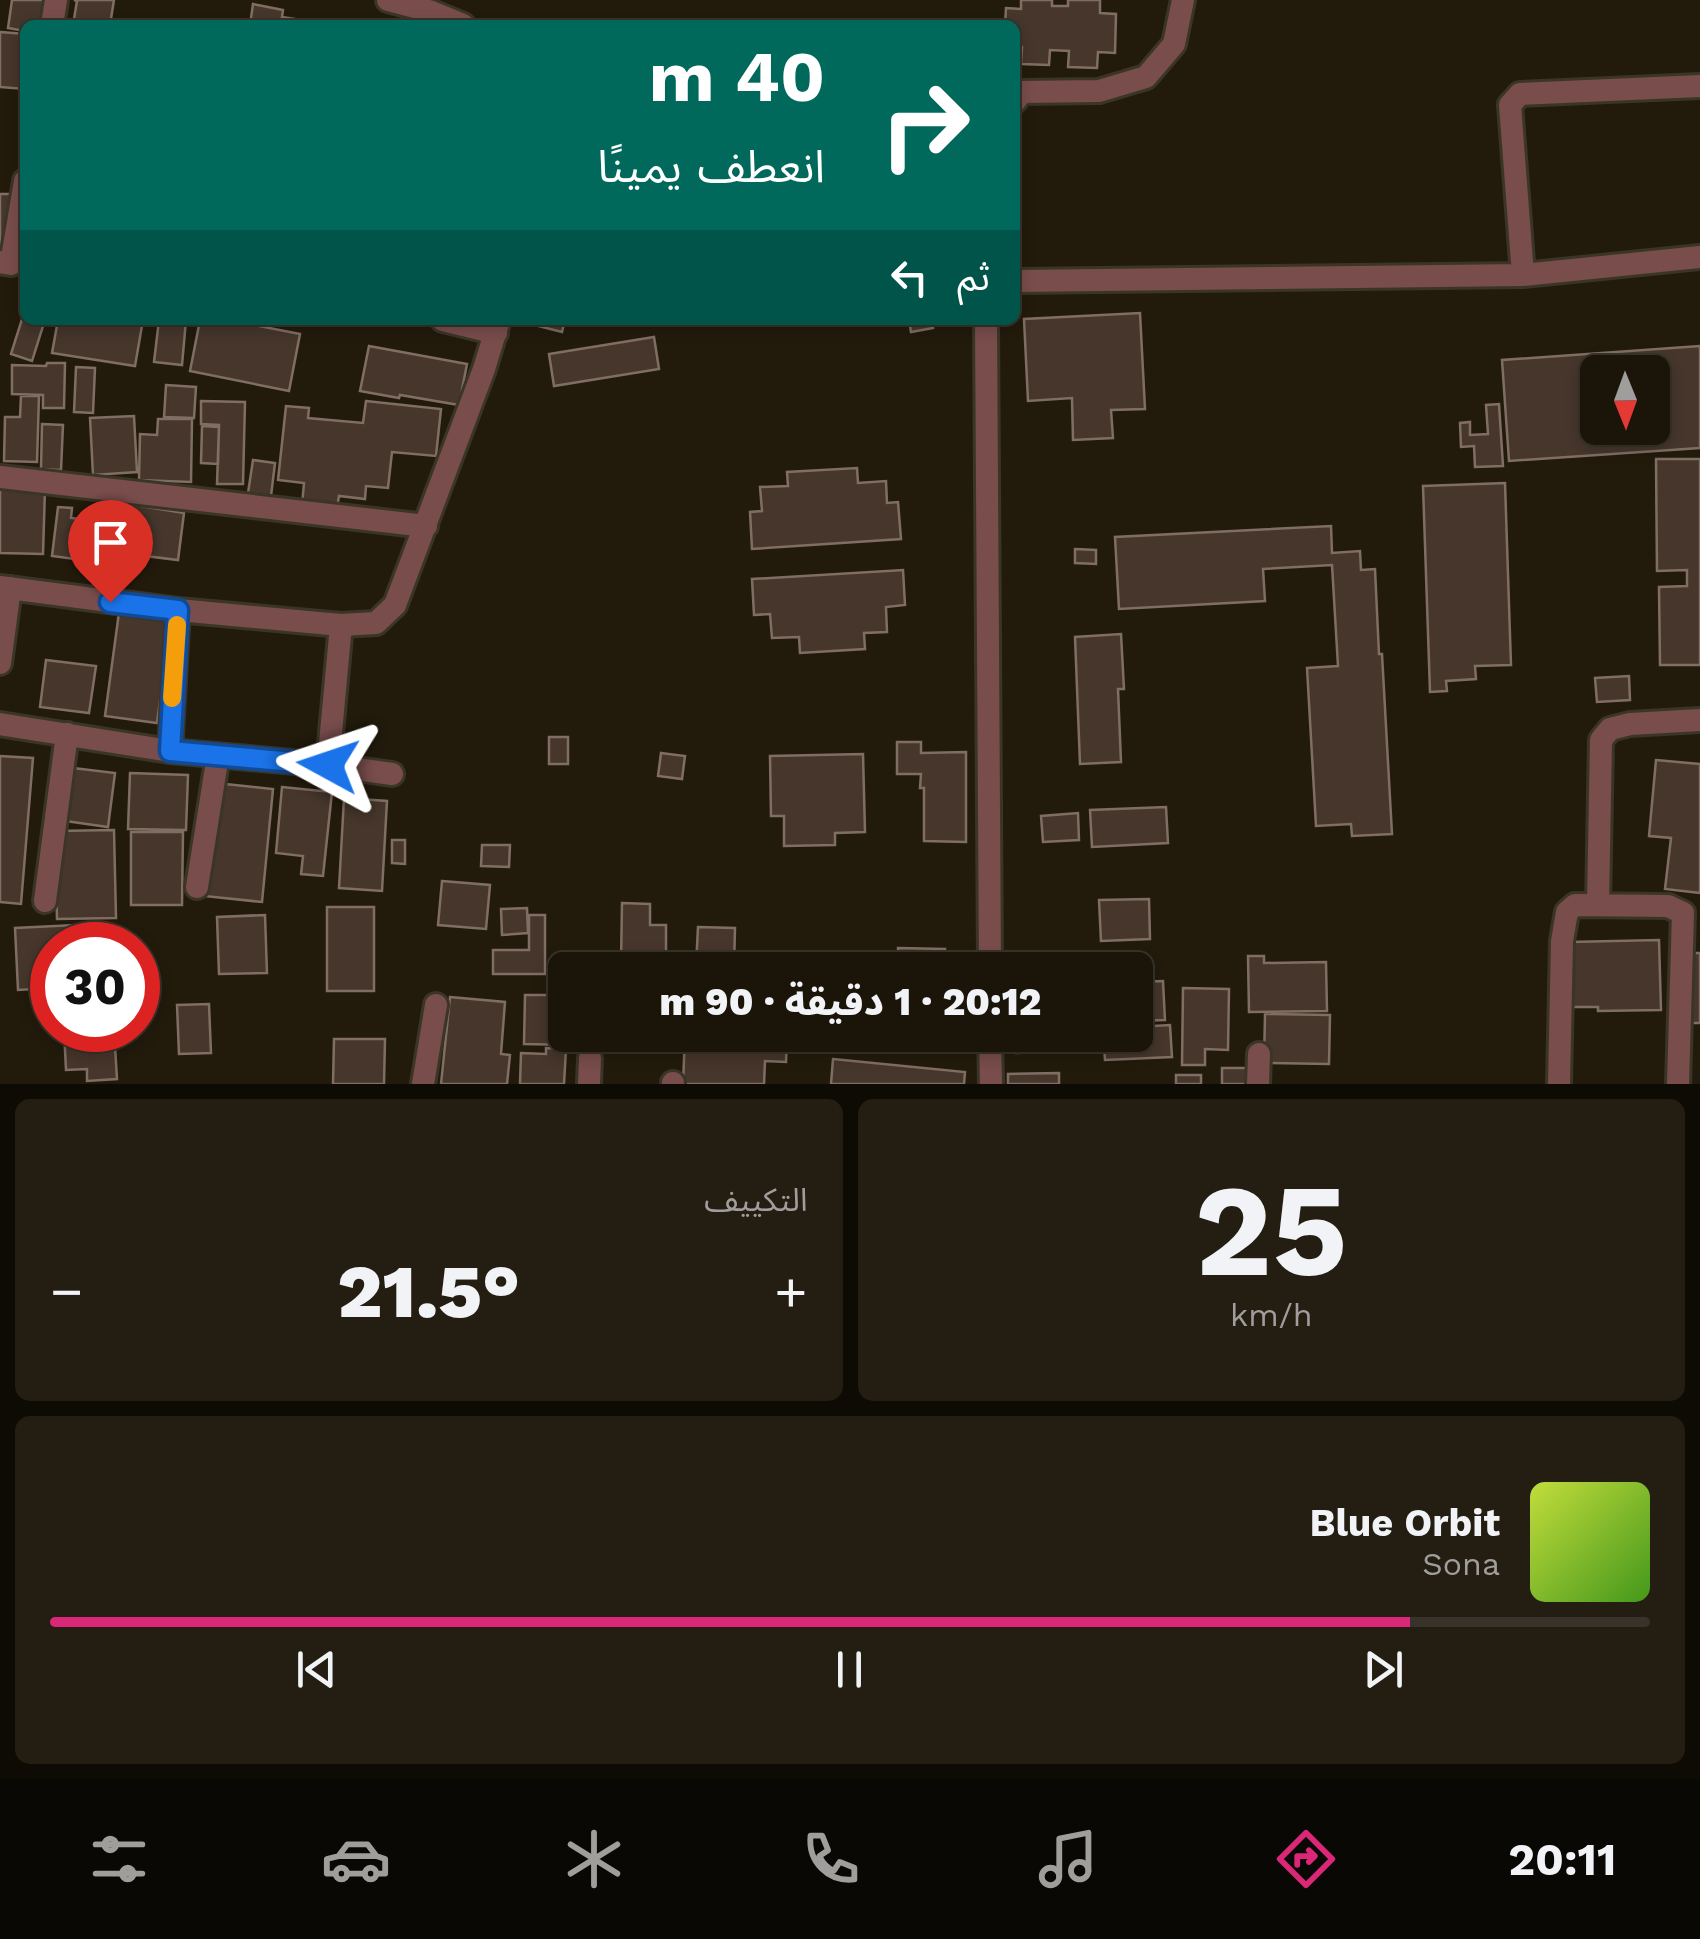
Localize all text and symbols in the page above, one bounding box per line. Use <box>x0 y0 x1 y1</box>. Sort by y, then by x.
text: 40 m <box>649 36 825 118</box>
icon: right <box>860 60 990 190</box>
text: انعطف يمينًا <box>597 140 825 193</box>
icon: left <box>882 250 937 305</box>
text: ثم <box>957 255 990 299</box>
north arrow <box>1580 355 1670 445</box>
map controls <box>1580 355 1670 445</box>
pin <box>68 500 153 603</box>
icon: arrive <box>83 515 138 570</box>
position arrow <box>276 713 380 817</box>
speed limit sign: 30 <box>30 922 160 1052</box>
text: 20:12 · 1 دقيقة · 90 m <box>660 980 1041 1024</box>
text: 25 <box>1195 1154 1348 1307</box>
text: التكييف <box>704 1181 808 1219</box>
text: 21.5° <box>337 1247 520 1335</box>
text: − <box>50 1259 83 1323</box>
text: + <box>774 1259 808 1323</box>
text: km/h <box>1230 1296 1312 1334</box>
text: Blue Orbit <box>1309 1501 1500 1545</box>
text: Sona <box>1422 1545 1500 1583</box>
icon: previous <box>289 1642 344 1697</box>
icon: pause <box>822 1642 877 1697</box>
icon: next <box>1356 1642 1411 1697</box>
icon: filters <box>84 1824 154 1894</box>
icon: car <box>321 1824 391 1894</box>
icon: climate <box>559 1824 629 1894</box>
icon: phone <box>796 1824 866 1894</box>
icon: music <box>1033 1824 1103 1894</box>
icon: directions <box>1271 1824 1341 1894</box>
text: 20:11 <box>1508 1833 1616 1886</box>

